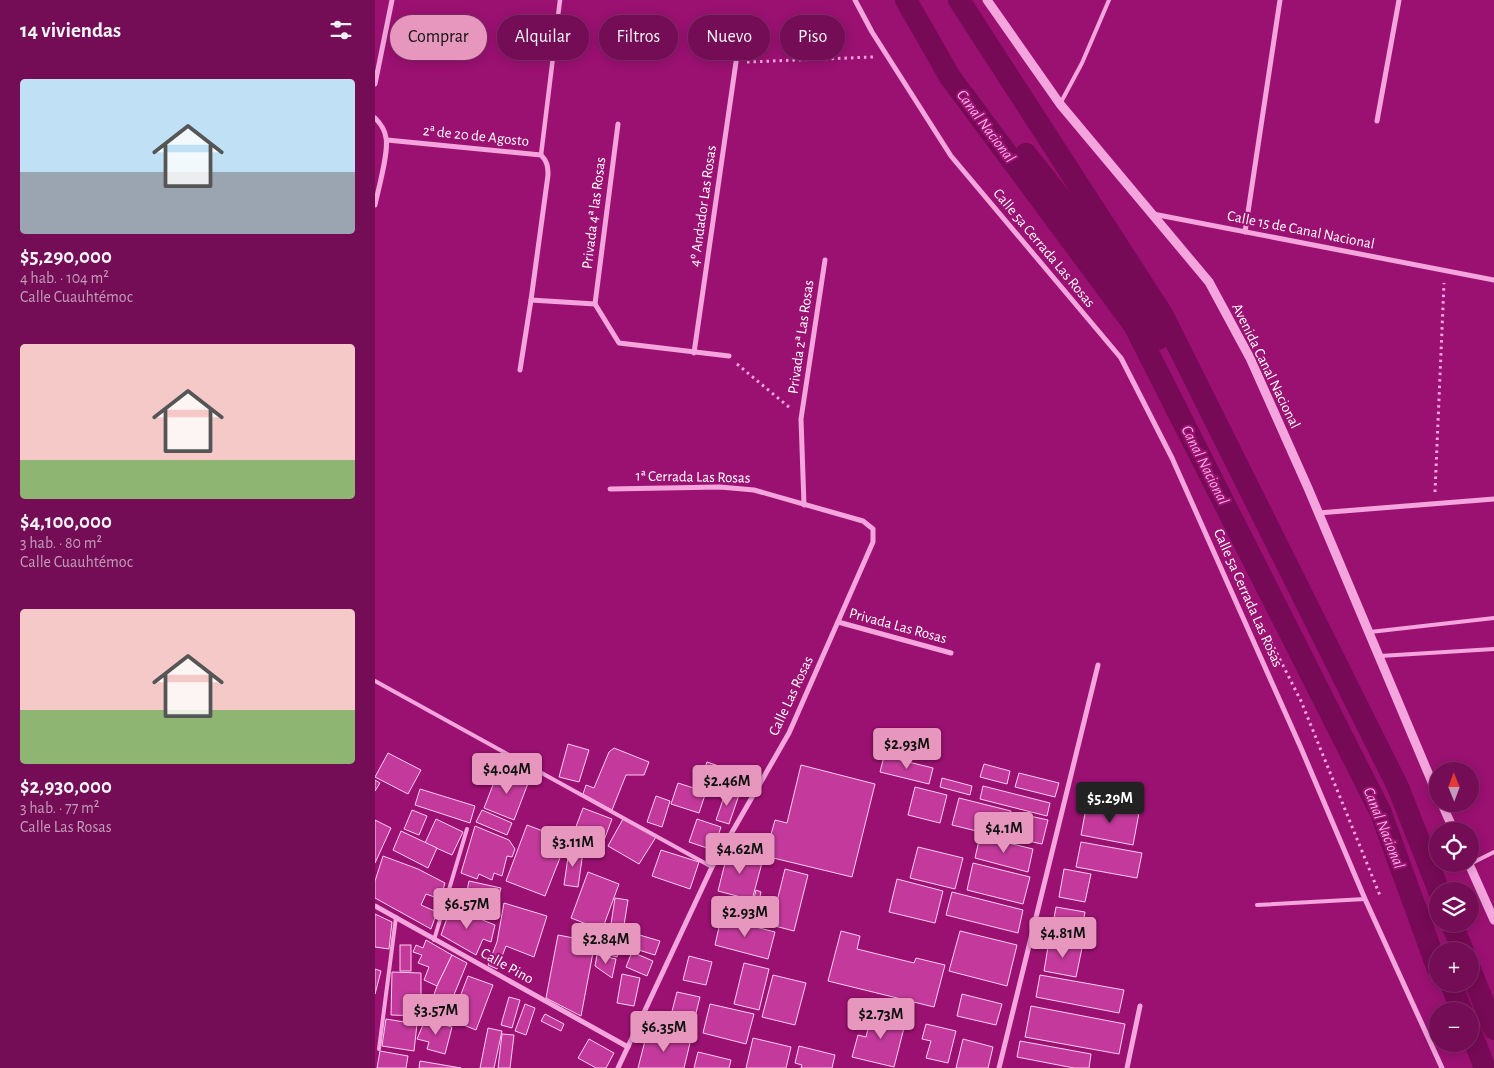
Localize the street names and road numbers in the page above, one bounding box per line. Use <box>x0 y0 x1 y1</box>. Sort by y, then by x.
street label: 2ª de 20 de Agosto <box>422 123 530 149</box>
street label: 4º Andador Las Rosas <box>687 144 719 268</box>
street label: Privada 4ª las Rosas <box>580 156 608 270</box>
street label: Calle 5a Cerrada Las Rosas <box>990 186 1098 310</box>
street label: Calle 15 de Canal Nacional <box>1226 208 1376 252</box>
street label: Privada 2ª Las Rosas <box>786 279 816 395</box>
street label: Avenida Canal Nacional <box>1229 301 1303 431</box>
street label: 1ª Cerrada Las Rosas <box>635 468 751 486</box>
street label: Calle 5a Cerrada Las Rosas <box>1211 527 1285 669</box>
street label: Privada Las Rosas <box>847 606 949 646</box>
street label: Calle Las Rosas <box>766 654 816 738</box>
street label: Calle Pino <box>478 945 536 987</box>

